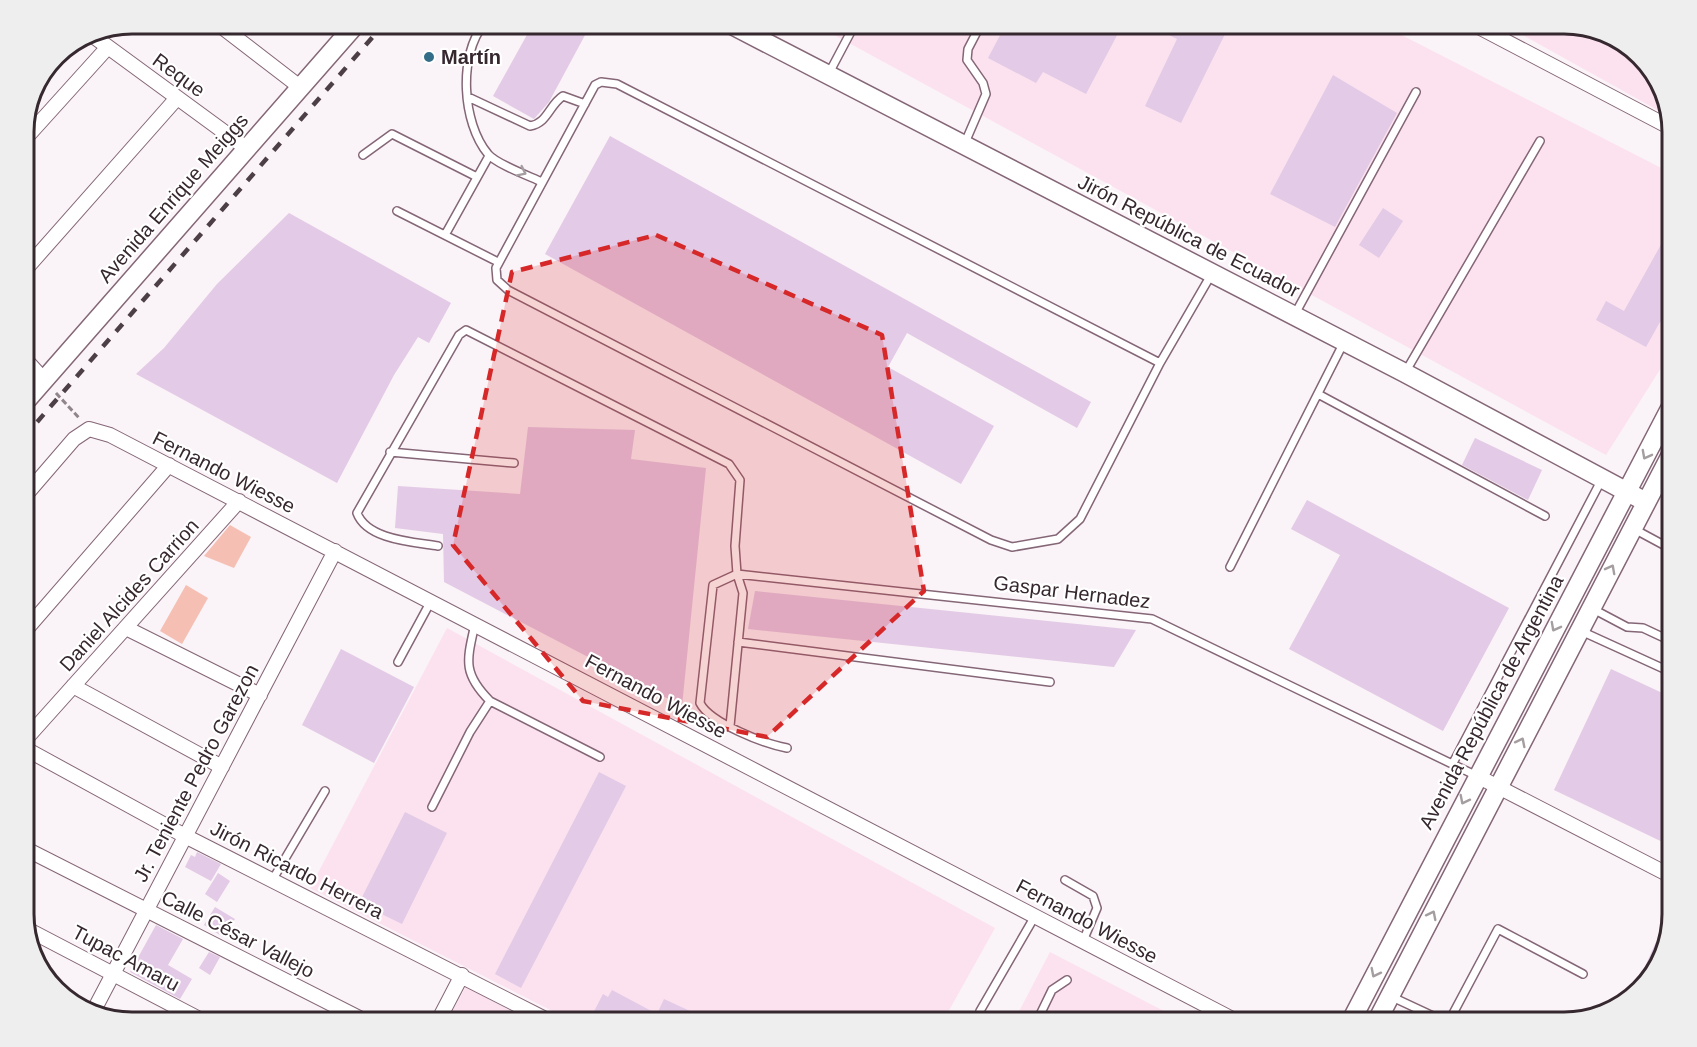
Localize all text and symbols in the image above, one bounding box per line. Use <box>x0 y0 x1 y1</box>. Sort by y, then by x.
place label: Martín <box>441 46 501 68</box>
street label: Reque <box>149 49 209 101</box>
marker: Martín <box>422 50 436 64</box>
street label: Avenida Enrique Meiggs <box>94 109 252 287</box>
one-way arrow <box>516 165 527 177</box>
street label: Jirón República de Ecuador <box>1075 170 1304 302</box>
street label: Fernando Wiesse <box>149 427 299 517</box>
one-way arrow <box>1642 448 1653 459</box>
street label: Daniel Alcides Carrion <box>55 515 203 675</box>
one-way arrow <box>1604 564 1615 575</box>
street label: Gaspar Hernadez <box>992 571 1152 613</box>
street label: Avenida República de Argentina <box>1415 571 1568 833</box>
one-way arrow <box>1551 621 1562 631</box>
street label: Fernando Wiesse <box>582 649 730 743</box>
street label: Jr. Teniente Pedro Garezon <box>129 661 263 885</box>
one-way arrow <box>1514 737 1525 748</box>
one-way arrow <box>1460 793 1471 804</box>
street label: Jirón Ricardo Herrera <box>207 817 388 924</box>
street label: Fernando Wiesse <box>1013 874 1161 968</box>
street label: Calle César Vallejo <box>158 886 318 982</box>
one-way arrow <box>1425 911 1436 921</box>
street label: Tupac Amaru <box>69 921 183 995</box>
one-way arrow <box>1371 967 1383 978</box>

